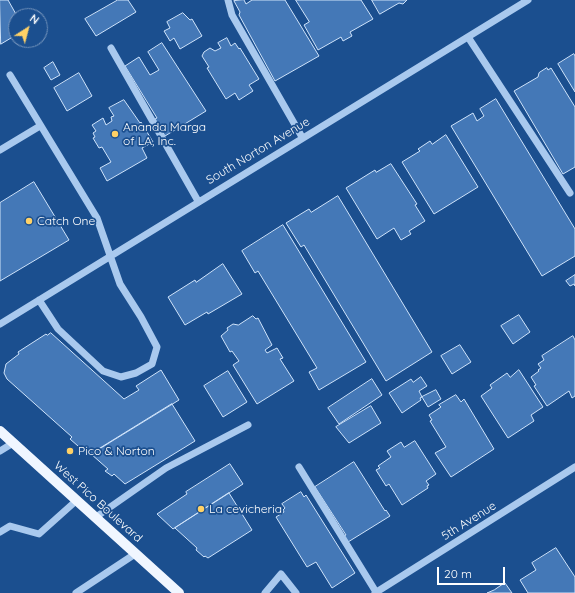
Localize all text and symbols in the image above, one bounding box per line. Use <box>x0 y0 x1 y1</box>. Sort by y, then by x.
north arrow <box>8 8 48 48</box>
text: N <box>27 11 42 27</box>
street label: South Norton Avenue <box>204 114 312 188</box>
place label: Ananda Marga of LA, Inc. <box>123 120 206 148</box>
marker: Ananda Marga of LA, Inc. <box>110 129 120 139</box>
place label: Catch One <box>37 214 95 228</box>
marker: Catch One <box>24 216 34 226</box>
place label: Pico & Norton <box>78 444 155 458</box>
marker: Pico & Norton <box>65 446 75 456</box>
street label: West Pico Boulevard <box>51 458 145 546</box>
street label: 5th Avenue <box>439 499 499 543</box>
place label: La cevicheria <box>209 502 282 516</box>
marker: La cevicheria <box>196 504 206 514</box>
scale bar <box>439 559 507 585</box>
text: 20 m <box>444 566 472 581</box>

